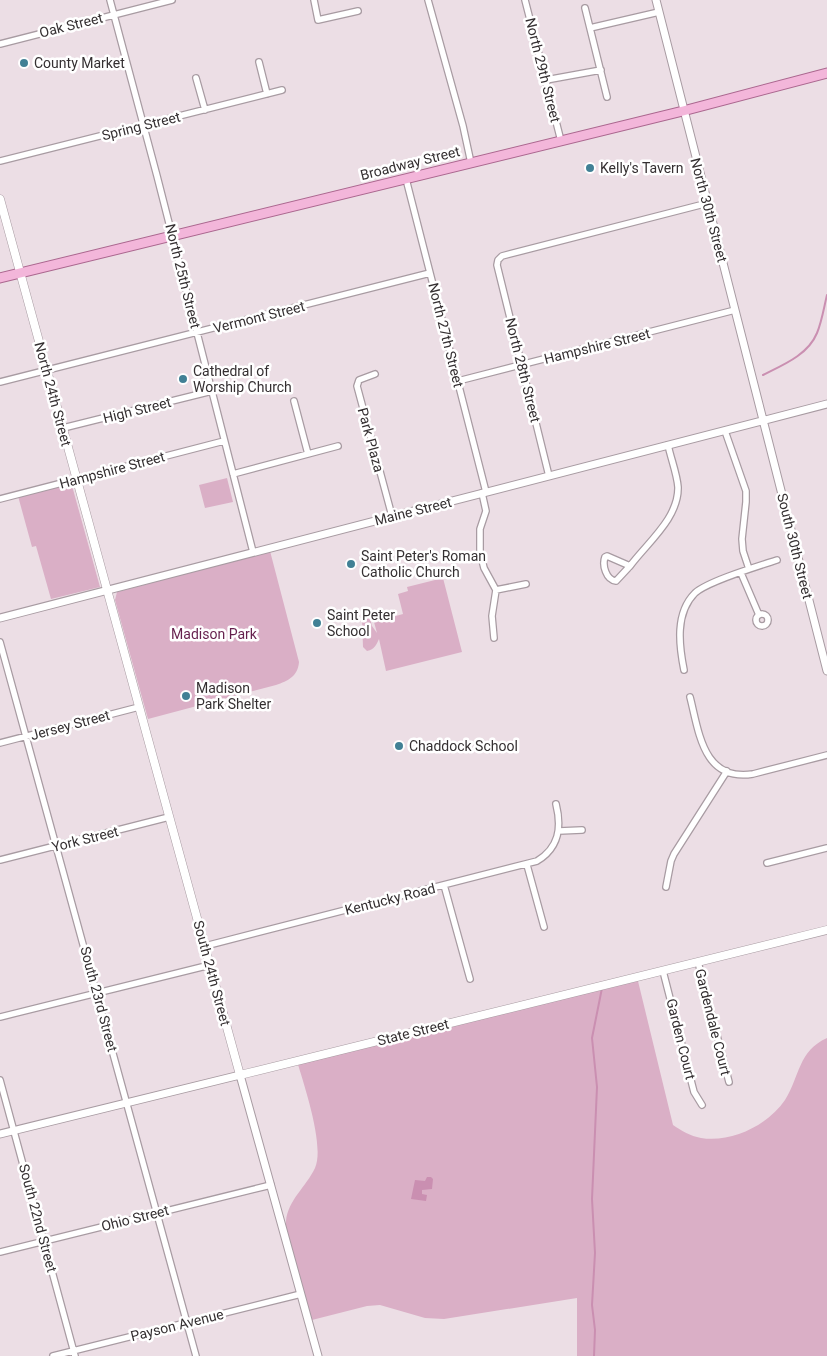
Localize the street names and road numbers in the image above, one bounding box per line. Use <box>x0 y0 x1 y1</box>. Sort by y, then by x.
street label: Oak Street <box>38 9 105 41</box>
street label: North 29th Street <box>522 16 564 124</box>
street label: Spring Street <box>100 108 182 143</box>
street label: Broadway Street <box>359 143 462 183</box>
street label: North 30th Street <box>687 156 731 264</box>
street label: North 25th Street <box>162 222 204 330</box>
street label: North 27th Street <box>425 281 467 389</box>
street label: Vermont Street <box>212 298 307 336</box>
street label: North 28th Street <box>502 316 544 424</box>
street label: Hampshire Street <box>542 325 652 367</box>
street label: North 24th Street <box>31 340 75 448</box>
street label: High Street <box>101 394 173 426</box>
street label: Park Plaza <box>355 406 387 474</box>
street label: Hampshire Street <box>58 448 167 492</box>
street label: South 30th Street <box>774 492 816 601</box>
street label: Maine Street <box>373 494 454 528</box>
street label: Jersey Street <box>29 707 112 743</box>
street label: York Street <box>50 823 120 855</box>
street label: Kentucky Road <box>343 880 437 918</box>
street label: South 24th Street <box>190 919 234 1028</box>
street label: South 23rd Street <box>77 945 121 1054</box>
street label: Gardendale Court <box>692 967 734 1077</box>
street label: Garden Court <box>663 997 699 1081</box>
street label: State Street <box>376 1015 451 1049</box>
street label: South 22nd Street <box>16 1162 60 1274</box>
street label: Ohio Street <box>100 1202 171 1234</box>
street label: Payson Avenue <box>129 1306 225 1344</box>

